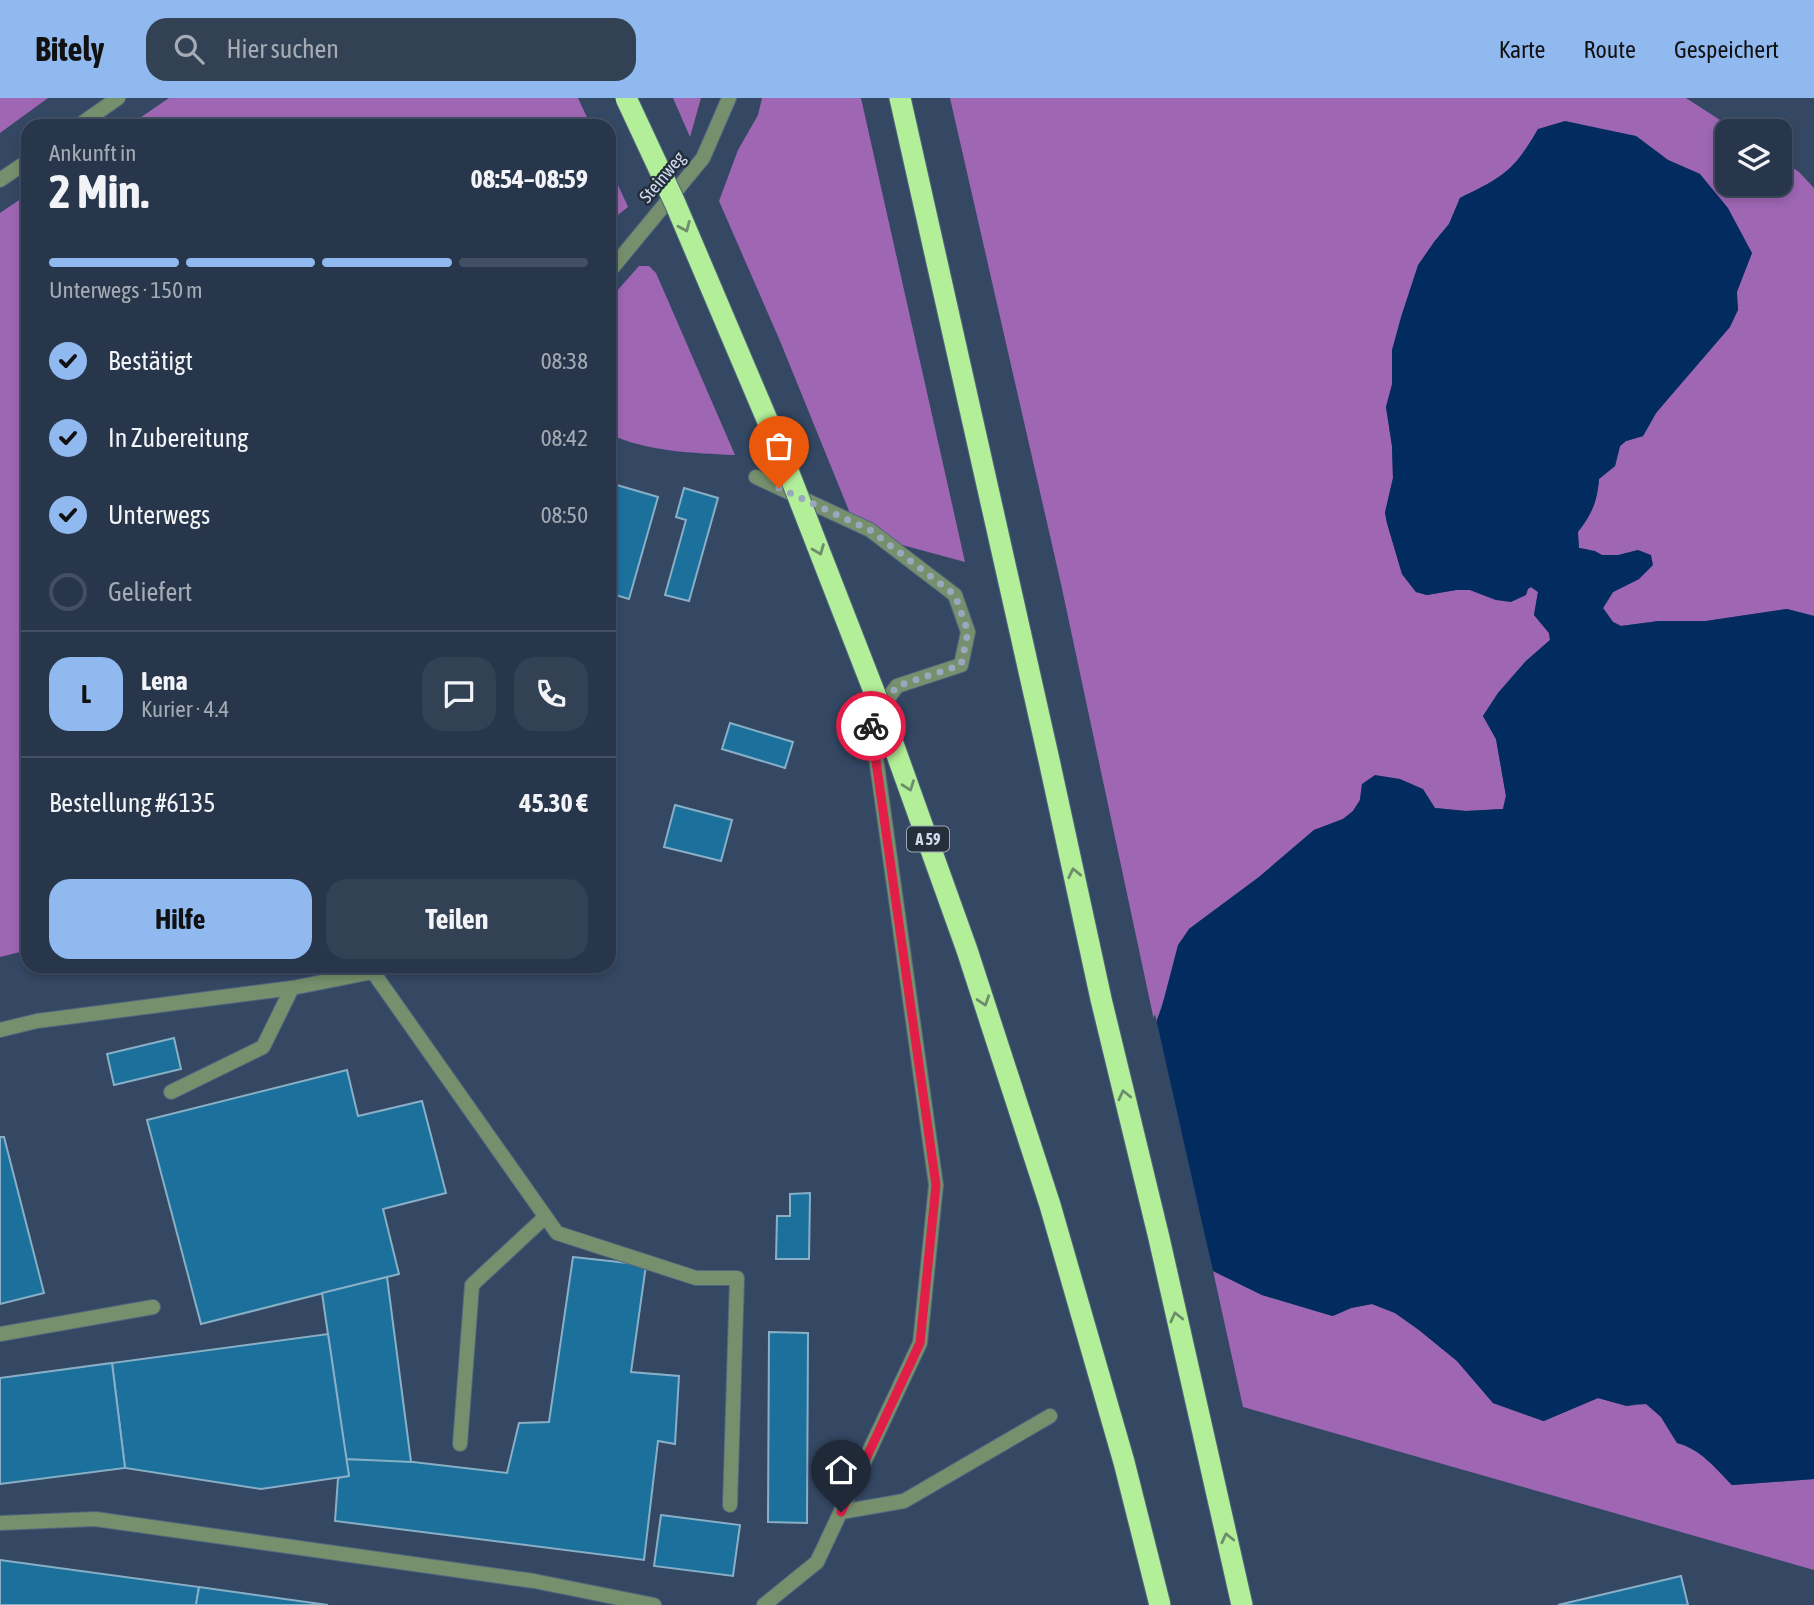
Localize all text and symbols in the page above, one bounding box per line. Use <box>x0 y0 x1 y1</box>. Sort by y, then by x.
search box <box>146 18 636 81</box>
text: Bitely <box>35 30 104 68</box>
icon: search <box>170 30 208 68</box>
text: Hier suchen <box>226 34 339 64</box>
text: Karte <box>1499 36 1545 63</box>
text: Route <box>1583 36 1636 63</box>
text: Gespeichert <box>1674 36 1779 63</box>
map controls <box>1715 119 1792 196</box>
button: layers <box>1715 119 1792 196</box>
text: Ankunft in <box>49 140 136 166</box>
street label: Steinweg <box>635 147 690 207</box>
text: 08:54–08:59 <box>471 164 588 194</box>
text: 2 Min. <box>49 165 149 218</box>
one-way arrow <box>677 220 691 232</box>
text: Unterwegs · 150 m <box>49 277 203 303</box>
icon: check <box>49 342 87 380</box>
text: Bestätigt <box>108 346 193 376</box>
text: 08:38 <box>541 348 588 374</box>
pin <box>749 416 809 488</box>
icon: check <box>49 419 87 457</box>
text: In Zubereitung <box>108 423 248 453</box>
text: 08:42 <box>541 425 588 451</box>
icon: bag <box>760 427 798 465</box>
icon: check <box>49 496 87 534</box>
text: Unterwegs <box>108 500 210 530</box>
text: 08:50 <box>541 502 588 528</box>
one-way arrow <box>811 544 825 556</box>
text: Geliefert <box>108 577 192 607</box>
button: chat <box>422 657 496 731</box>
button: phone <box>514 657 588 731</box>
text: Lena <box>141 666 188 696</box>
text: L <box>81 679 91 709</box>
courier <box>836 691 906 761</box>
text: Kurier · 4.4 <box>141 696 229 722</box>
icon: bike <box>852 707 890 745</box>
one-way arrow <box>901 779 915 791</box>
text: Bestellung #6135 <box>49 788 215 818</box>
text: 45.30 € <box>519 788 588 818</box>
road number: A 59 <box>907 826 949 852</box>
one-way arrow <box>1068 867 1082 879</box>
button: Hilfe <box>49 879 312 959</box>
button: Teilen <box>326 879 588 959</box>
one-way arrow <box>975 994 990 1006</box>
one-way arrow <box>1118 1089 1133 1101</box>
one-way arrow <box>1170 1311 1185 1323</box>
pin <box>811 1440 871 1512</box>
icon: home <box>822 1451 860 1489</box>
one-way arrow <box>1220 1532 1235 1544</box>

